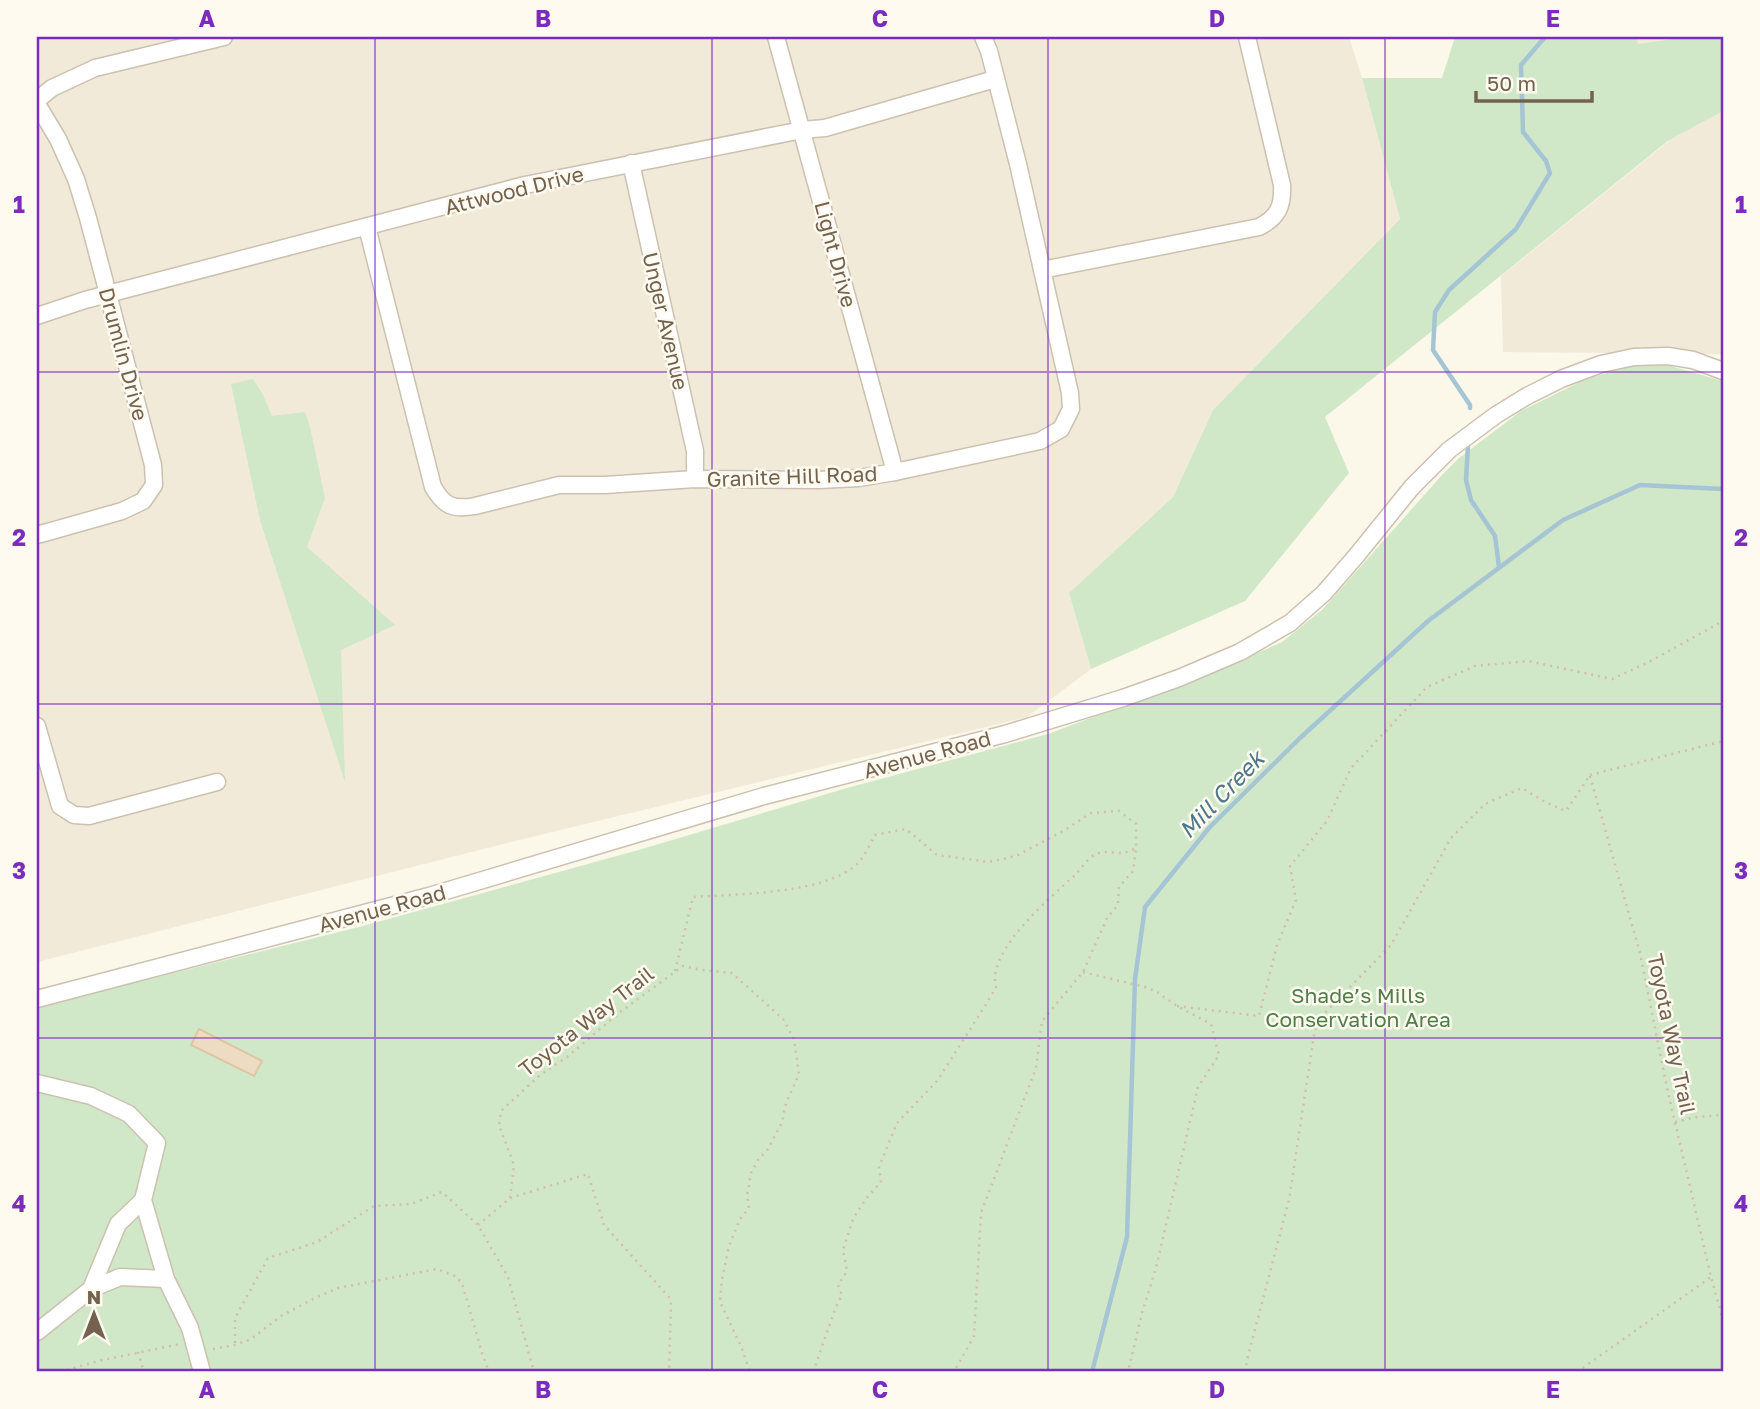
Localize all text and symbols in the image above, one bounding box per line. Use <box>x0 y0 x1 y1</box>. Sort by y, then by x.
text: A <box>199 4 216 32</box>
text: B <box>535 4 551 32</box>
text: C <box>872 4 888 32</box>
text: D <box>1209 4 1225 32</box>
text: E <box>1546 4 1560 32</box>
scale bar <box>1476 60 1592 104</box>
text: 50 m <box>1487 70 1536 96</box>
street label: Attwood Drive <box>442 160 586 220</box>
text: 1 <box>13 190 25 218</box>
text: 1 <box>1735 190 1747 218</box>
street label: Light Drive <box>809 198 863 310</box>
street label: Unger Avenue <box>637 249 695 393</box>
street label: Drumlin Drive <box>94 285 154 423</box>
street label: Granite Hill Road <box>706 460 878 492</box>
text: 2 <box>12 523 26 551</box>
text: 2 <box>1734 523 1748 551</box>
street label: Avenue Road <box>860 725 994 783</box>
water label: Mill Creek <box>1173 743 1271 843</box>
text: 3 <box>12 856 26 884</box>
text: 3 <box>1734 856 1748 884</box>
street label: Avenue Road <box>315 879 449 937</box>
street label: Toyota Way Trail <box>1642 951 1702 1117</box>
street label: Toyota Way Trail <box>513 960 659 1082</box>
park label: Shade’s Mills Conservation Area <box>1265 982 1451 1032</box>
text: 4 <box>12 1189 26 1217</box>
text: 4 <box>1734 1189 1748 1217</box>
north arrow <box>60 1280 130 1350</box>
text: N <box>87 1285 101 1308</box>
text: A <box>199 1375 216 1403</box>
text: B <box>535 1375 551 1403</box>
text: C <box>872 1375 888 1403</box>
text: D <box>1209 1375 1225 1403</box>
text: E <box>1546 1375 1560 1403</box>

